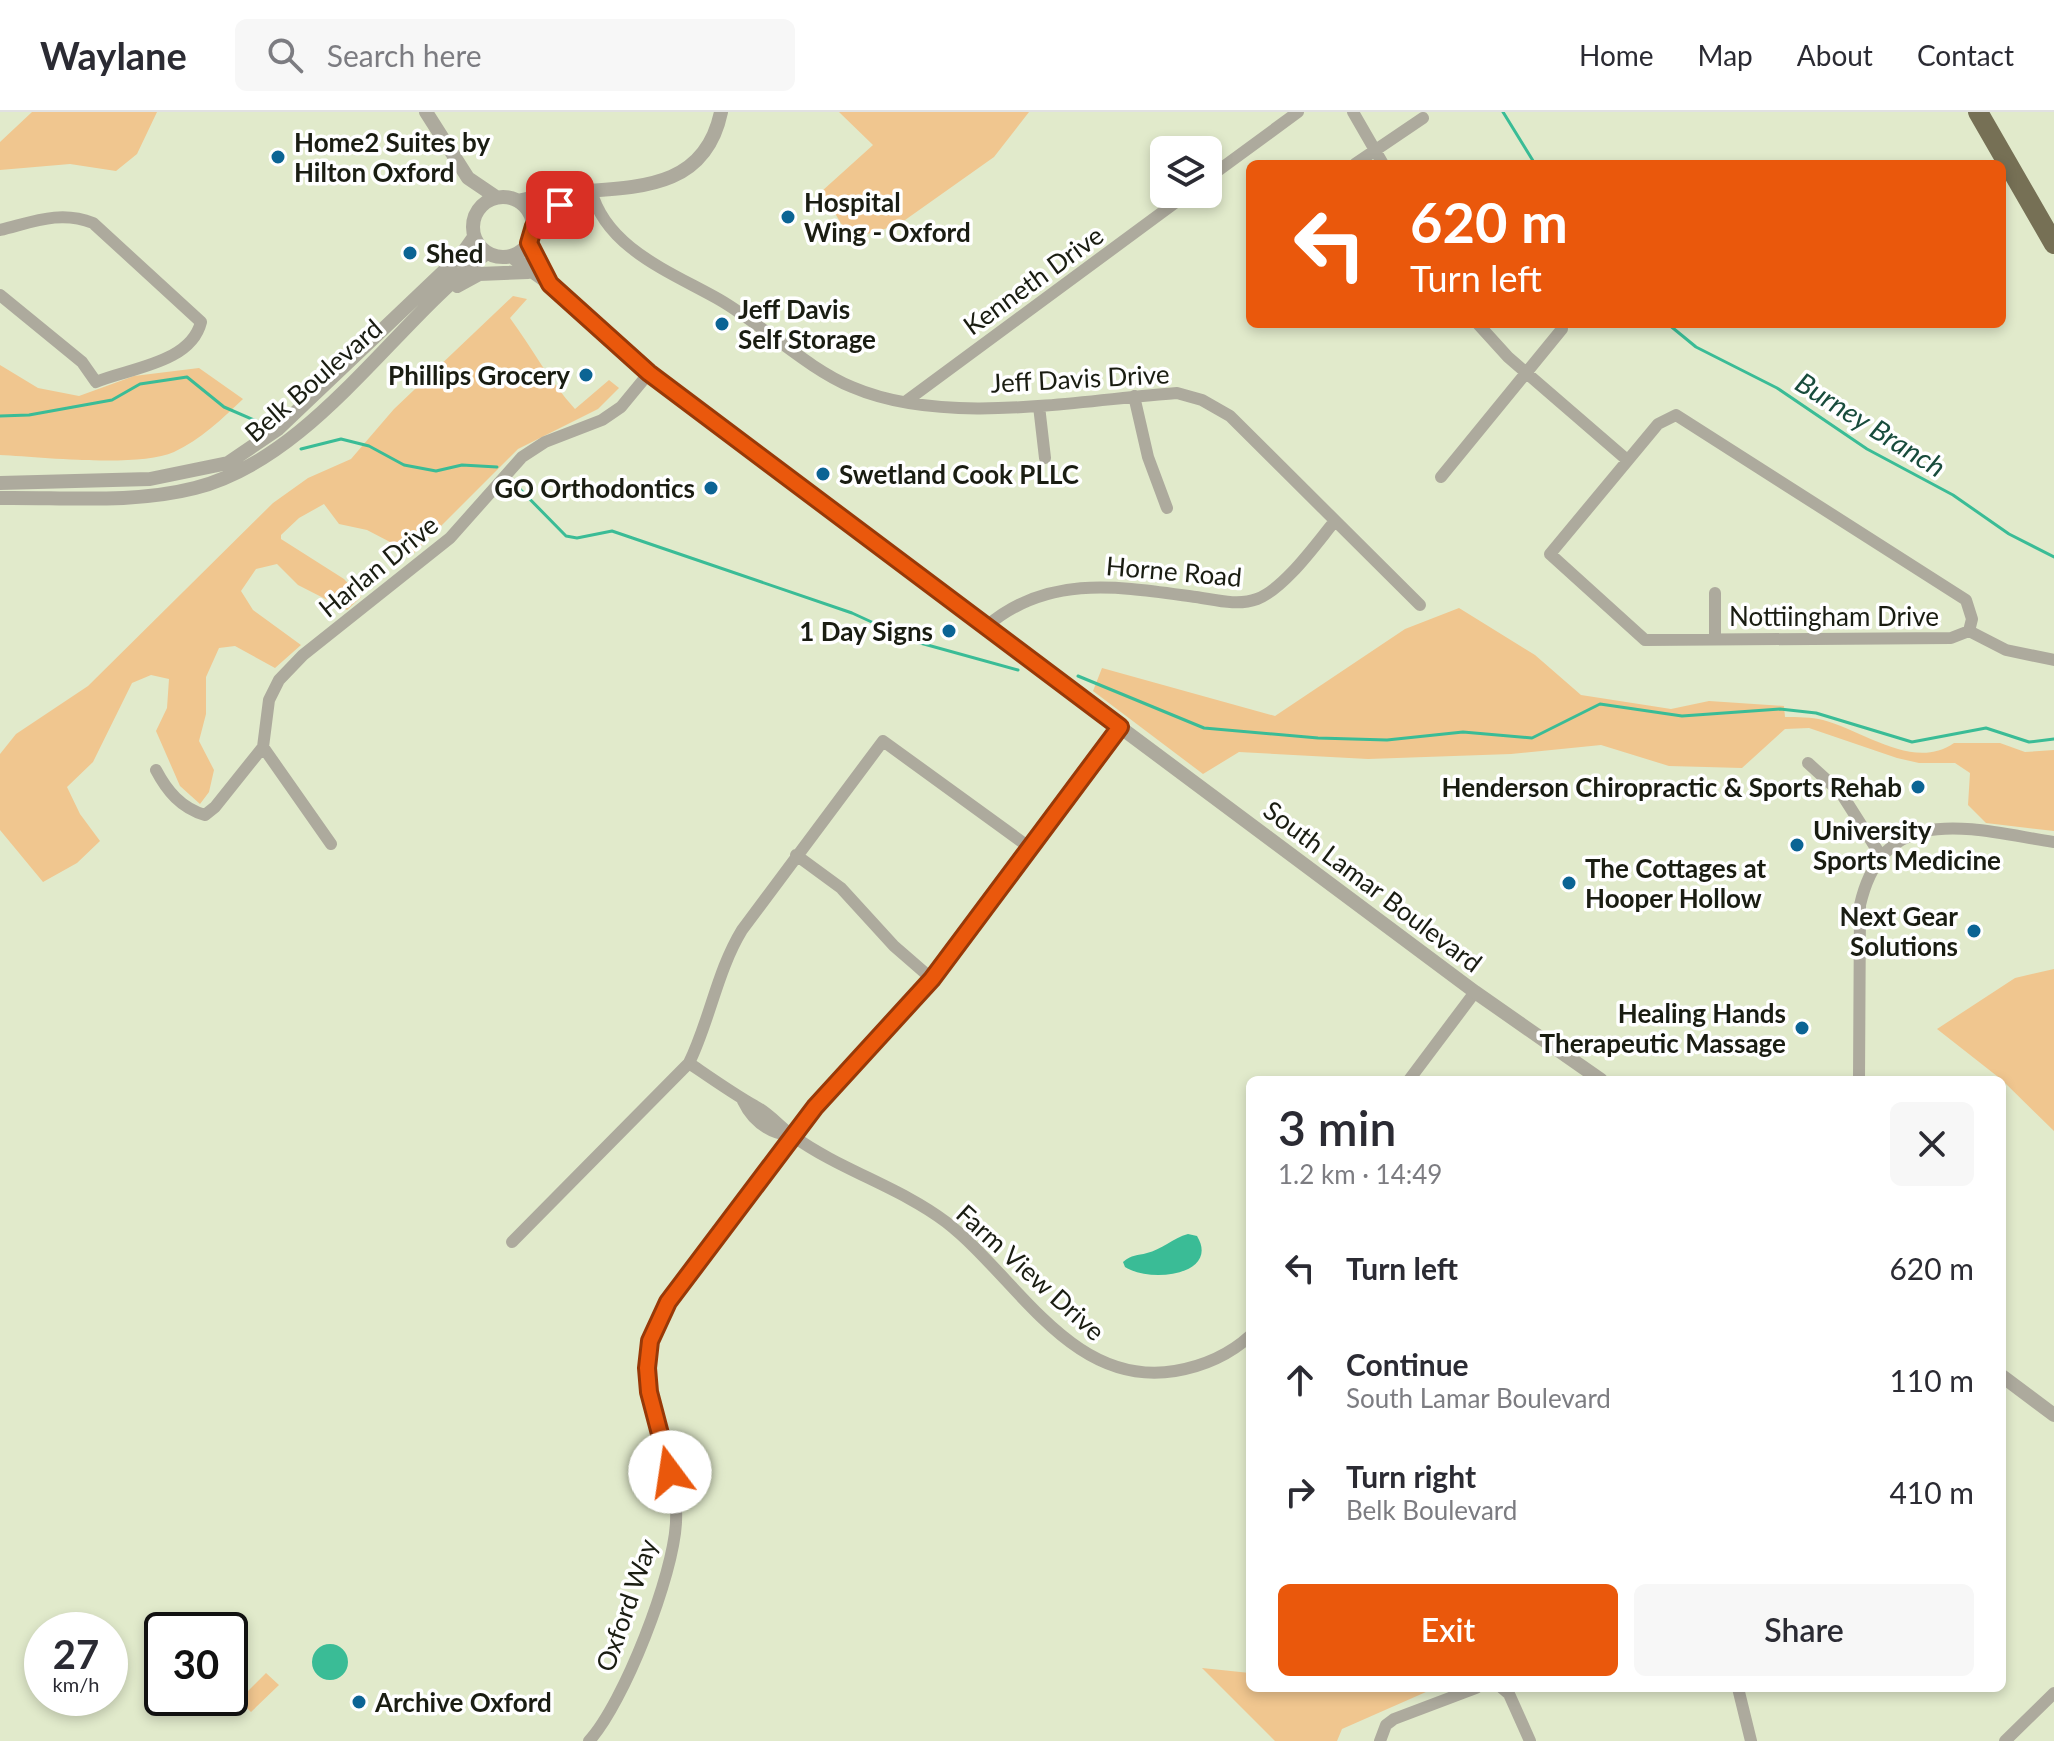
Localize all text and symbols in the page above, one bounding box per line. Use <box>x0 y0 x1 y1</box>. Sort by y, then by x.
search box <box>235 19 795 91</box>
text: Waylane <box>40 32 187 78</box>
icon: search <box>263 33 307 77</box>
text: Search here <box>327 37 482 73</box>
text: Home <box>1579 38 1654 72</box>
text: Map <box>1698 38 1753 72</box>
text: About <box>1797 38 1873 72</box>
text: Contact <box>1917 38 2014 72</box>
place label: Home2 Suites by Hilton Oxford <box>294 126 490 188</box>
map controls <box>1150 136 1222 208</box>
button: layers <box>1150 136 1222 208</box>
marker: Home2 Suites by Hilton Oxford <box>269 148 287 166</box>
pin <box>526 171 594 239</box>
icon: arrive <box>538 183 582 227</box>
place label: Hospital Wing - Oxford <box>804 186 971 248</box>
text: 620 m <box>1410 188 1568 255</box>
icon: left <box>1278 192 1382 296</box>
marker: Hospital Wing - Oxford <box>779 208 797 226</box>
street label: Kenneth Drive <box>957 219 1109 341</box>
place label: Shed <box>426 237 483 269</box>
marker: Shed <box>401 244 419 262</box>
text: Turn left <box>1410 256 1542 300</box>
place label: Jeff Davis Self Storage <box>738 293 876 355</box>
street label: Belk Boulevard <box>238 312 388 448</box>
marker: Jeff Davis Self Storage <box>713 315 731 333</box>
street label: Jeff Davis Drive <box>990 357 1170 399</box>
place label: Phillips Grocery <box>388 359 570 391</box>
water label: Burney Branch <box>1790 364 1952 484</box>
marker: Phillips Grocery <box>577 366 595 384</box>
place label: Swetland Cook PLLC <box>839 458 1079 490</box>
marker: Swetland Cook PLLC <box>814 465 832 483</box>
place label: GO Orthodontics <box>494 472 695 504</box>
marker: GO Orthodontics <box>702 479 720 497</box>
street label: Harlan Drive <box>312 508 444 624</box>
street label: Horne Road <box>1105 549 1243 593</box>
street label: Nottiingham Drive <box>1729 600 1939 632</box>
place label: 1 Day Signs <box>799 615 933 647</box>
marker: 1 Day Signs <box>940 622 958 640</box>
place label: Henderson Chiropractic & Sports Rehab <box>1442 771 1902 803</box>
marker: Henderson Chiropractic & Sports Rehab <box>1909 778 1927 796</box>
street label: South Lamar Boulevard <box>1258 794 1488 978</box>
place label: University Sports Medicine <box>1813 814 2001 876</box>
marker: University Sports Medicine <box>1788 836 1806 854</box>
place label: The Cottages at Hooper Hollow <box>1585 852 1766 914</box>
marker: The Cottages at Hooper Hollow <box>1560 874 1578 892</box>
place label: Next Gear Solutions <box>1840 900 1958 962</box>
marker: Next Gear Solutions <box>1965 922 1983 940</box>
place label: Healing Hands Therapeutic Massage <box>1540 997 1786 1059</box>
marker: Healing Hands Therapeutic Massage <box>1793 1019 1811 1037</box>
text: 3 min <box>1278 1099 1396 1156</box>
button: close <box>1890 1102 1974 1186</box>
text: 1.2 km · 14:49 <box>1278 1158 1442 1190</box>
street label: Farm View Drive <box>950 1197 1112 1347</box>
icon: left <box>1278 1246 1322 1290</box>
text: Turn left <box>1346 1250 1458 1286</box>
text: 620 m <box>1889 1250 1974 1286</box>
text: Continue <box>1346 1346 1469 1382</box>
icon: ahead <box>1278 1358 1322 1402</box>
text: 110 m <box>1889 1362 1974 1398</box>
text: South Lamar Boulevard <box>1346 1382 1611 1414</box>
position arrow <box>628 1430 712 1514</box>
text: Turn right <box>1346 1458 1476 1494</box>
icon: right <box>1278 1470 1322 1514</box>
text: 410 m <box>1889 1474 1974 1510</box>
text: Belk Boulevard <box>1346 1494 1517 1526</box>
street label: Oxford Way <box>588 1534 664 1675</box>
button: Exit <box>1278 1584 1618 1676</box>
button: Share <box>1634 1584 1974 1676</box>
speed limit sign: 30 <box>144 1612 248 1716</box>
text: 27 <box>53 1630 99 1678</box>
text: km/h <box>53 1672 99 1696</box>
place label: Archive Oxford <box>374 1686 552 1718</box>
marker: Archive Oxford <box>350 1693 368 1711</box>

